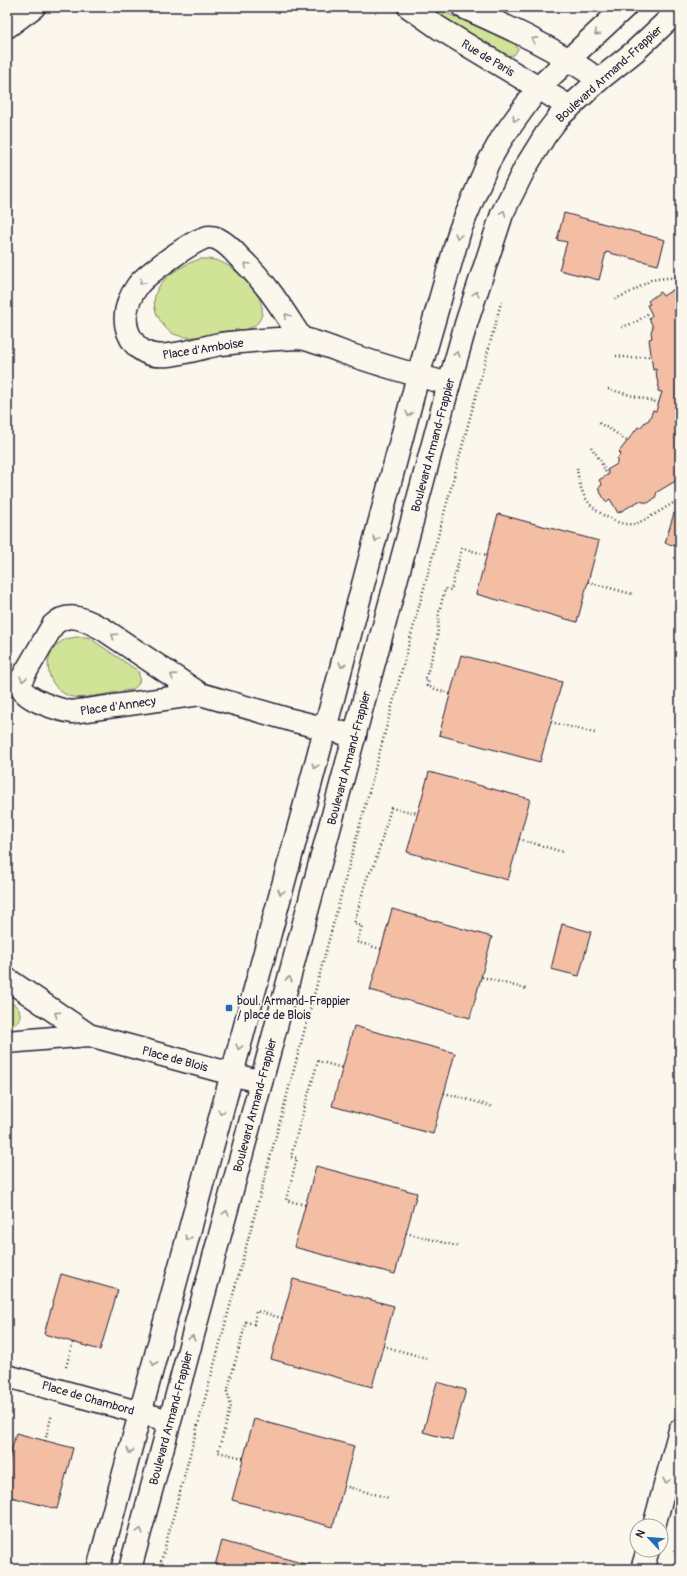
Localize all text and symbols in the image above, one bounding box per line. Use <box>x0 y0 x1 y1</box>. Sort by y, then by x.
street label: Boulevard Armand-Frappier <box>553 22 666 126</box>
one-way arrow <box>594 28 601 35</box>
street label: Rue de Paris <box>458 37 518 81</box>
one-way arrow <box>531 37 538 45</box>
one-way arrow <box>513 115 520 122</box>
one-way arrow <box>498 209 506 216</box>
one-way arrow <box>454 232 463 239</box>
one-way arrow <box>244 262 252 270</box>
one-way arrow <box>139 277 146 285</box>
one-way arrow <box>471 290 480 297</box>
one-way arrow <box>284 313 292 320</box>
street label: Place d'Amboise <box>161 336 245 363</box>
one-way arrow <box>452 351 461 358</box>
street label: Boulevard Armand-Frappier <box>408 376 459 514</box>
one-way arrow <box>405 410 413 417</box>
one-way arrow <box>372 536 380 543</box>
one-way arrow <box>111 633 118 641</box>
one-way arrow <box>338 661 347 668</box>
one-way arrow <box>170 674 177 681</box>
one-way arrow <box>19 675 27 682</box>
street label: Boulevard Armand-Frappier <box>324 689 375 827</box>
street label: Place d'Annecy <box>79 694 157 719</box>
one-way arrow <box>311 762 320 769</box>
one-way arrow <box>277 888 286 895</box>
one-way arrow <box>284 976 293 983</box>
place label: boul. Armand-Frappier / place de Blois <box>237 994 351 1023</box>
marker: boul. Armand-Frappier / place de Blois <box>224 1003 234 1013</box>
one-way arrow <box>55 1012 62 1019</box>
street label: Boulevard Armand-Frappier <box>230 1036 281 1174</box>
street label: Place de Blois <box>140 1043 210 1076</box>
one-way arrow <box>235 1043 244 1050</box>
one-way arrow <box>218 1109 226 1115</box>
one-way arrow <box>222 1210 230 1216</box>
one-way arrow <box>184 1235 192 1241</box>
one-way arrow <box>187 1335 196 1342</box>
street label: Boulevard Armand-Frappier <box>146 1349 197 1487</box>
one-way arrow <box>150 1360 159 1367</box>
street label: Place de Chambord <box>40 1378 136 1419</box>
one-way arrow <box>127 1447 135 1454</box>
one-way arrow <box>662 1477 671 1484</box>
north arrow <box>629 1518 669 1558</box>
text: N <box>633 1527 648 1540</box>
one-way arrow <box>135 1528 144 1535</box>

